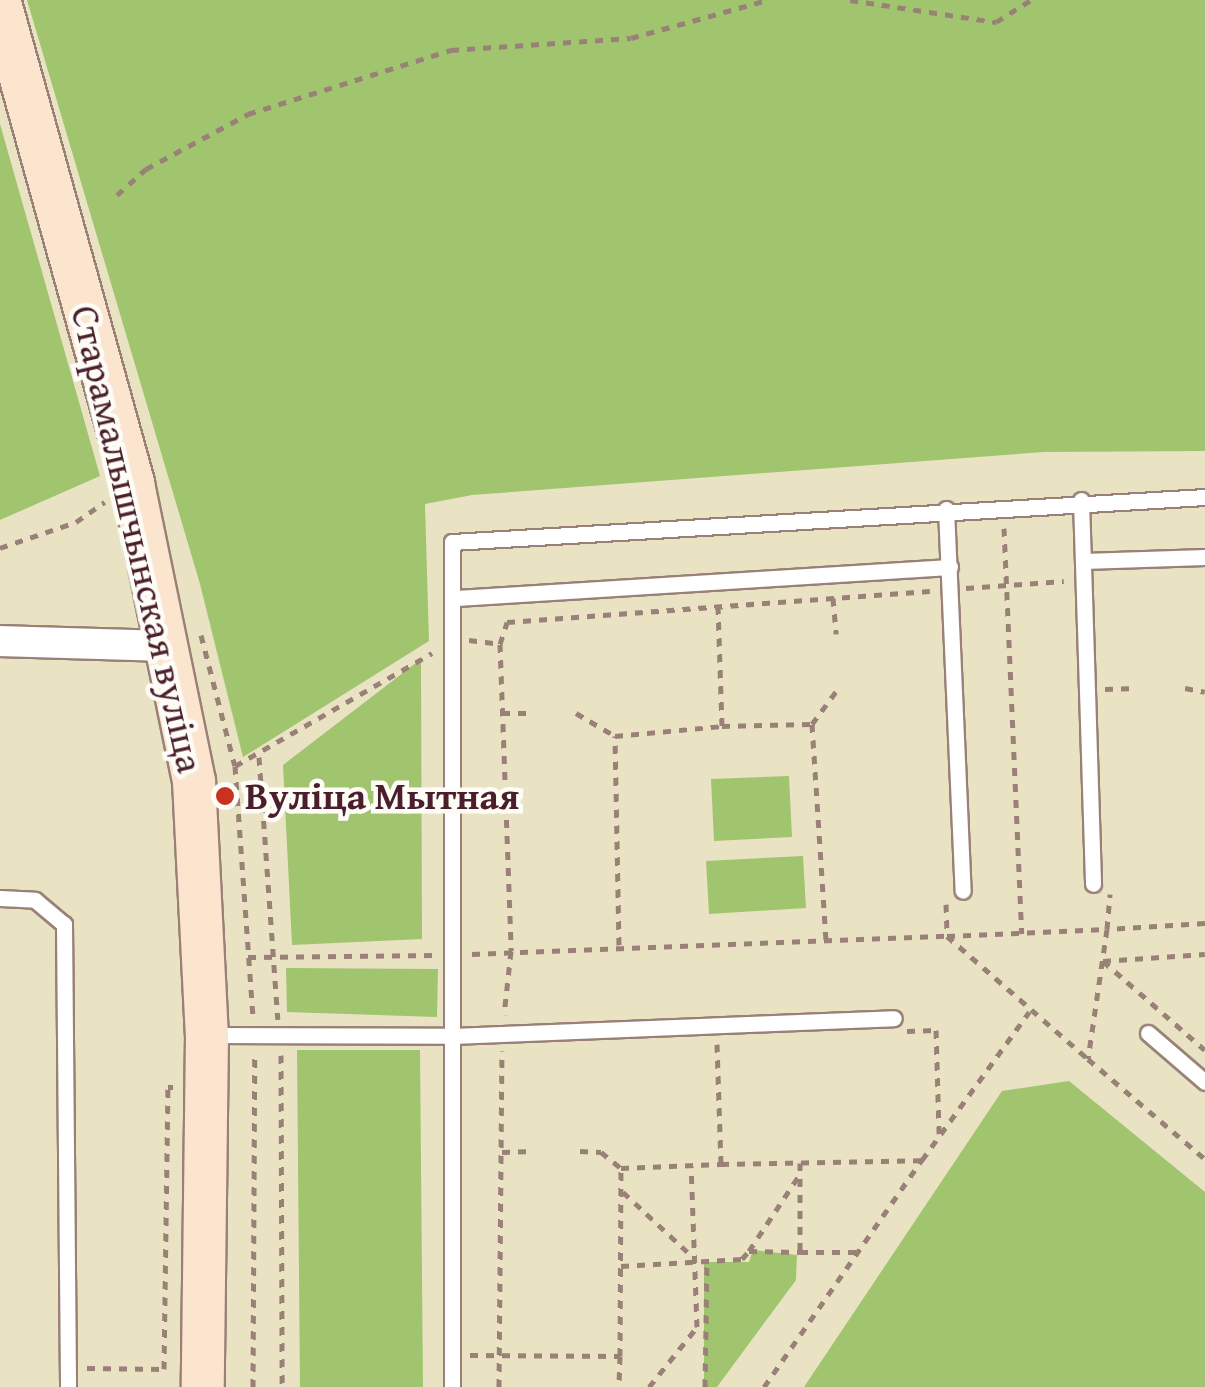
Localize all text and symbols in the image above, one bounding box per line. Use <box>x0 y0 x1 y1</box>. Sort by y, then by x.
street label: Старамалышчынская вуліца <box>62 301 214 777</box>
place label: Вуліца Мытная <box>245 773 519 819</box>
marker: Вуліца Мытная <box>214 785 236 807</box>

